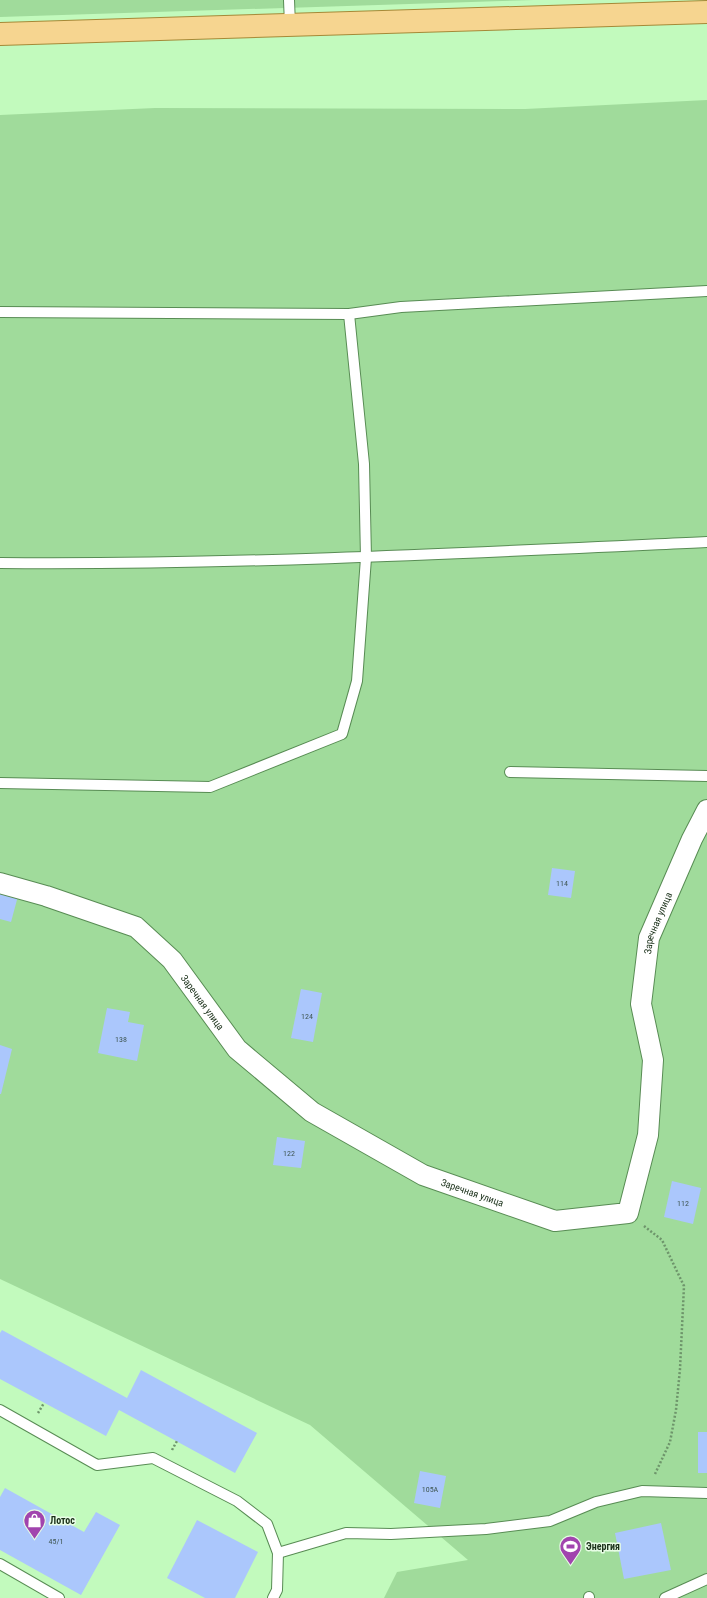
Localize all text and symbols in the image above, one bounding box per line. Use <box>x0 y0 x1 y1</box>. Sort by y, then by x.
house number: 114 <box>556 879 568 888</box>
street label: Заречная улица <box>642 890 674 955</box>
street label: Заречная улица <box>179 972 227 1032</box>
house number: 124 <box>301 1012 313 1021</box>
house number: 138 <box>115 1035 127 1044</box>
house number: 122 <box>283 1149 295 1158</box>
street label: Заречная улица <box>440 1176 505 1208</box>
house number: 112 <box>677 1199 689 1208</box>
house number: 105А <box>422 1485 439 1494</box>
shop icon: Лотос <box>21 1507 47 1540</box>
place label: Лотос <box>50 1515 75 1526</box>
sports icon: Энергия <box>557 1533 583 1566</box>
house number: 45/1 <box>49 1537 63 1546</box>
place label: Энергия <box>586 1541 620 1552</box>

